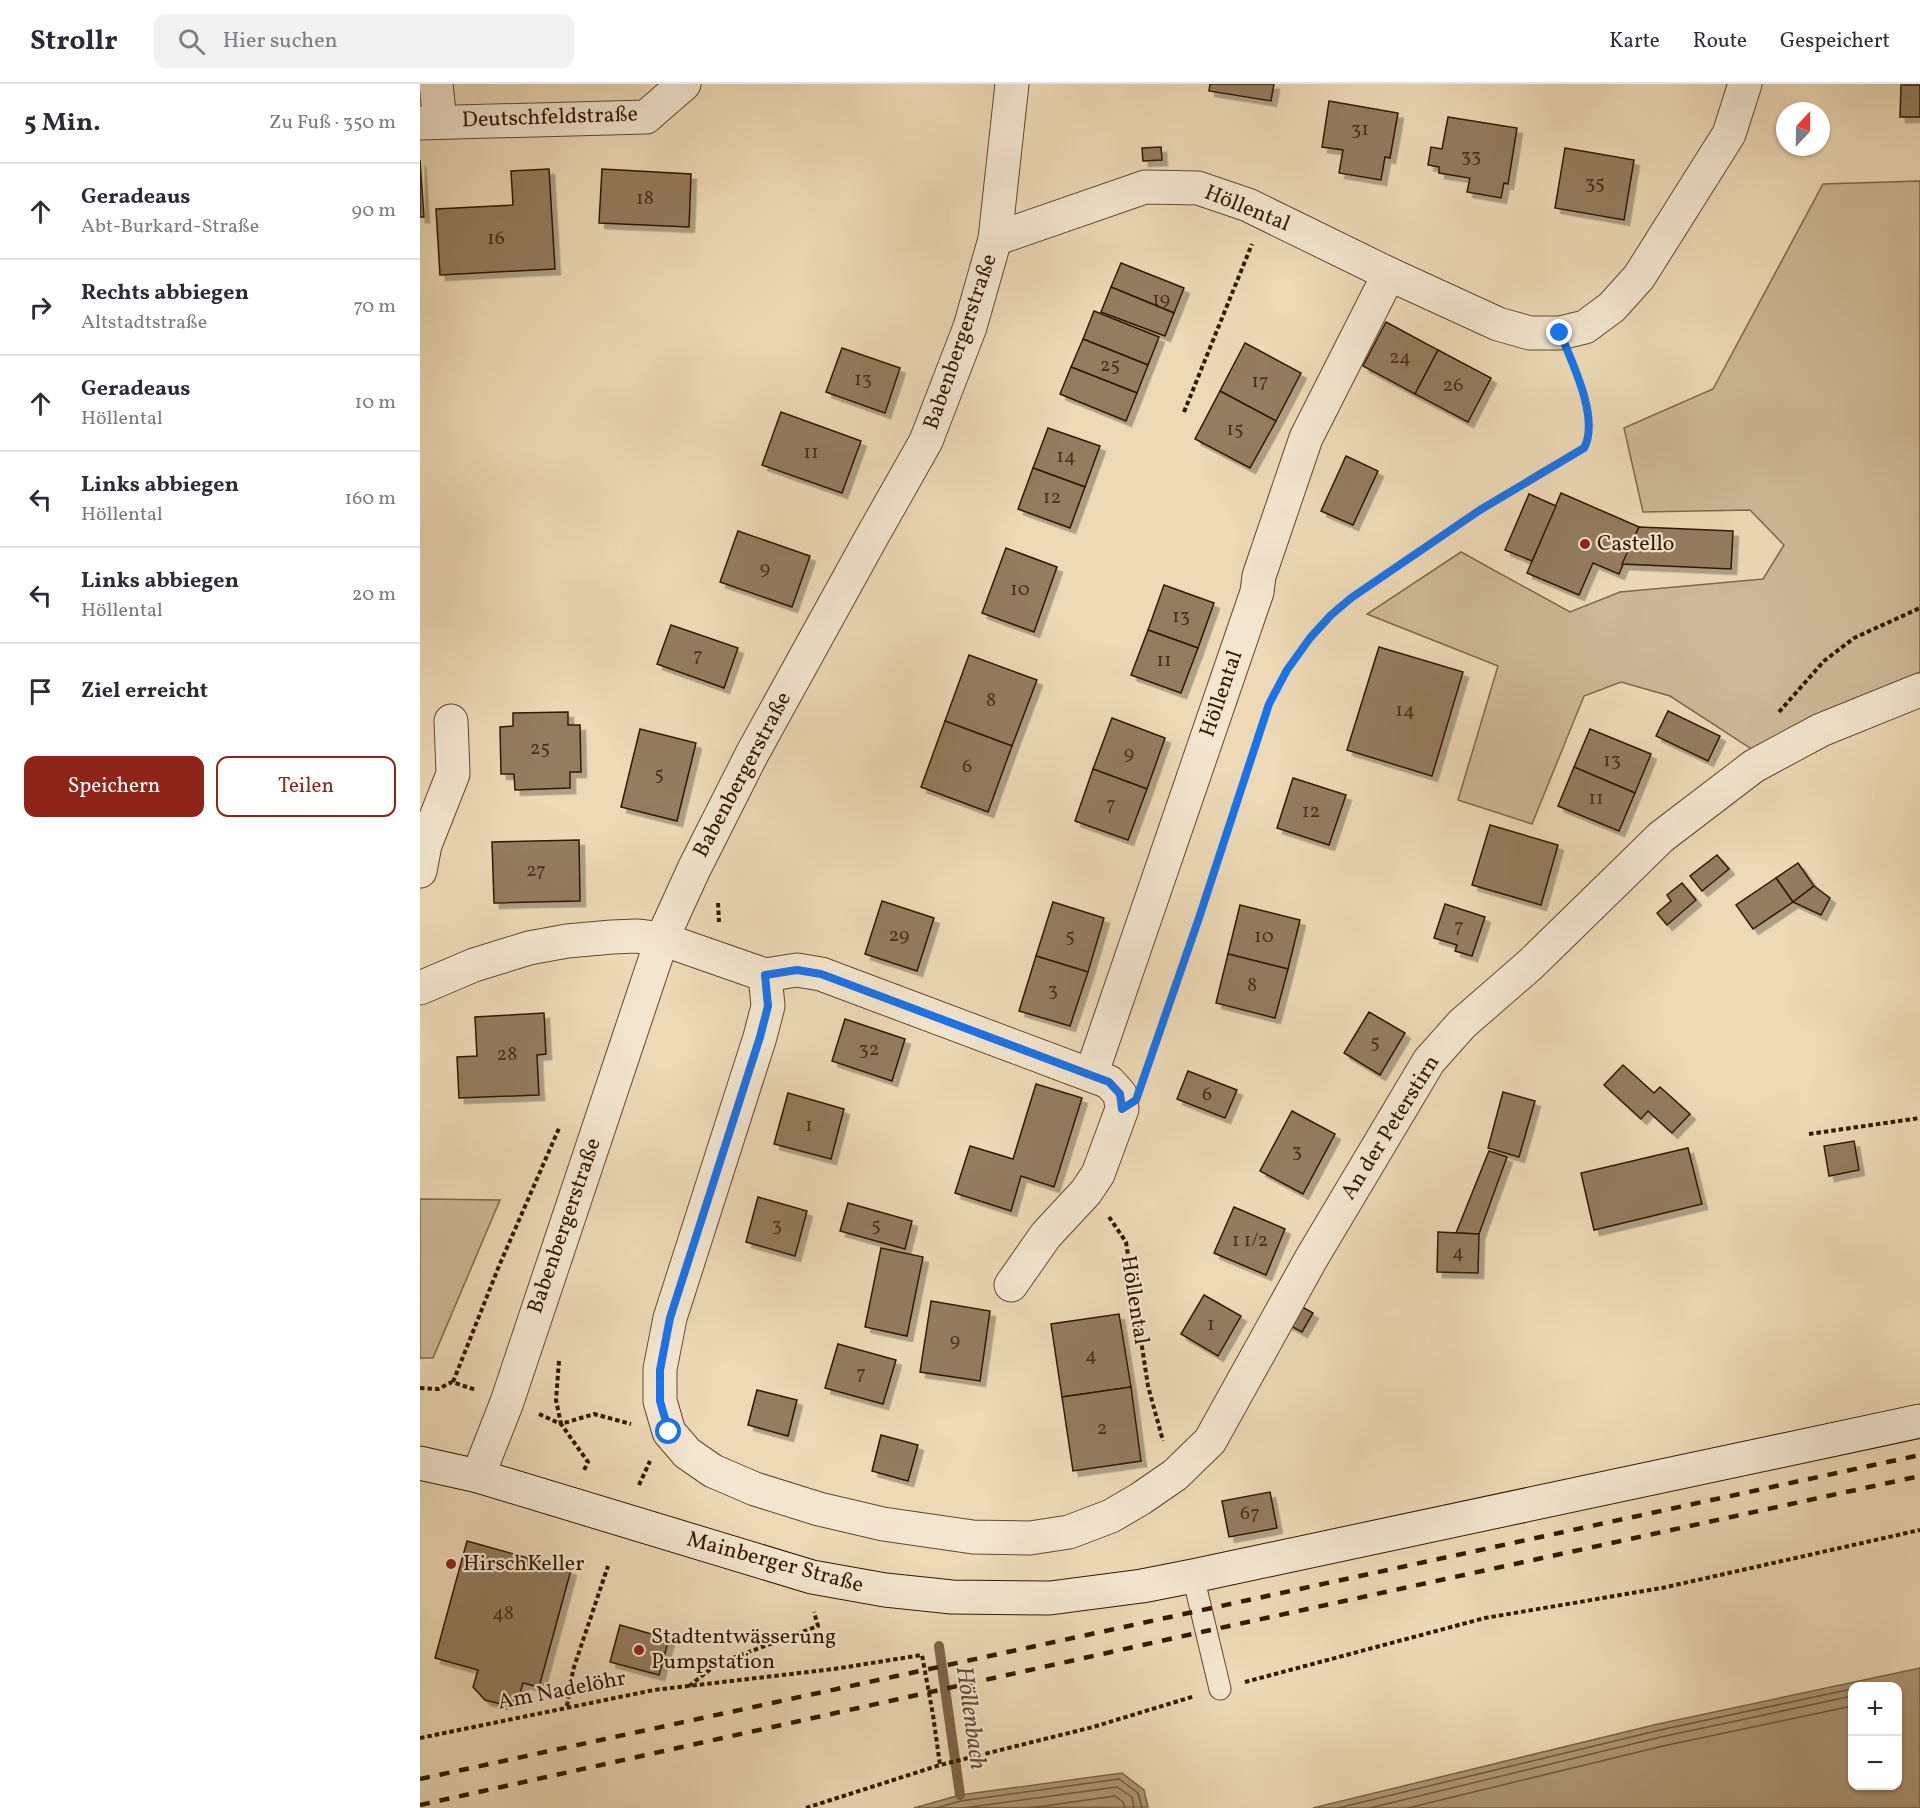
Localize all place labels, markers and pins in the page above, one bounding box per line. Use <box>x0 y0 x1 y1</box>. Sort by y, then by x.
place label: Castello <box>1597 529 1675 560</box>
marker: Castello <box>1578 537 1592 551</box>
place label: HirschKeller <box>463 1549 585 1580</box>
marker: HirschKeller <box>444 1557 458 1571</box>
place label: Stadtentwässerung Pumpstation <box>651 1622 836 1678</box>
marker: Stadtentwässerung Pumpstation <box>632 1643 646 1657</box>

